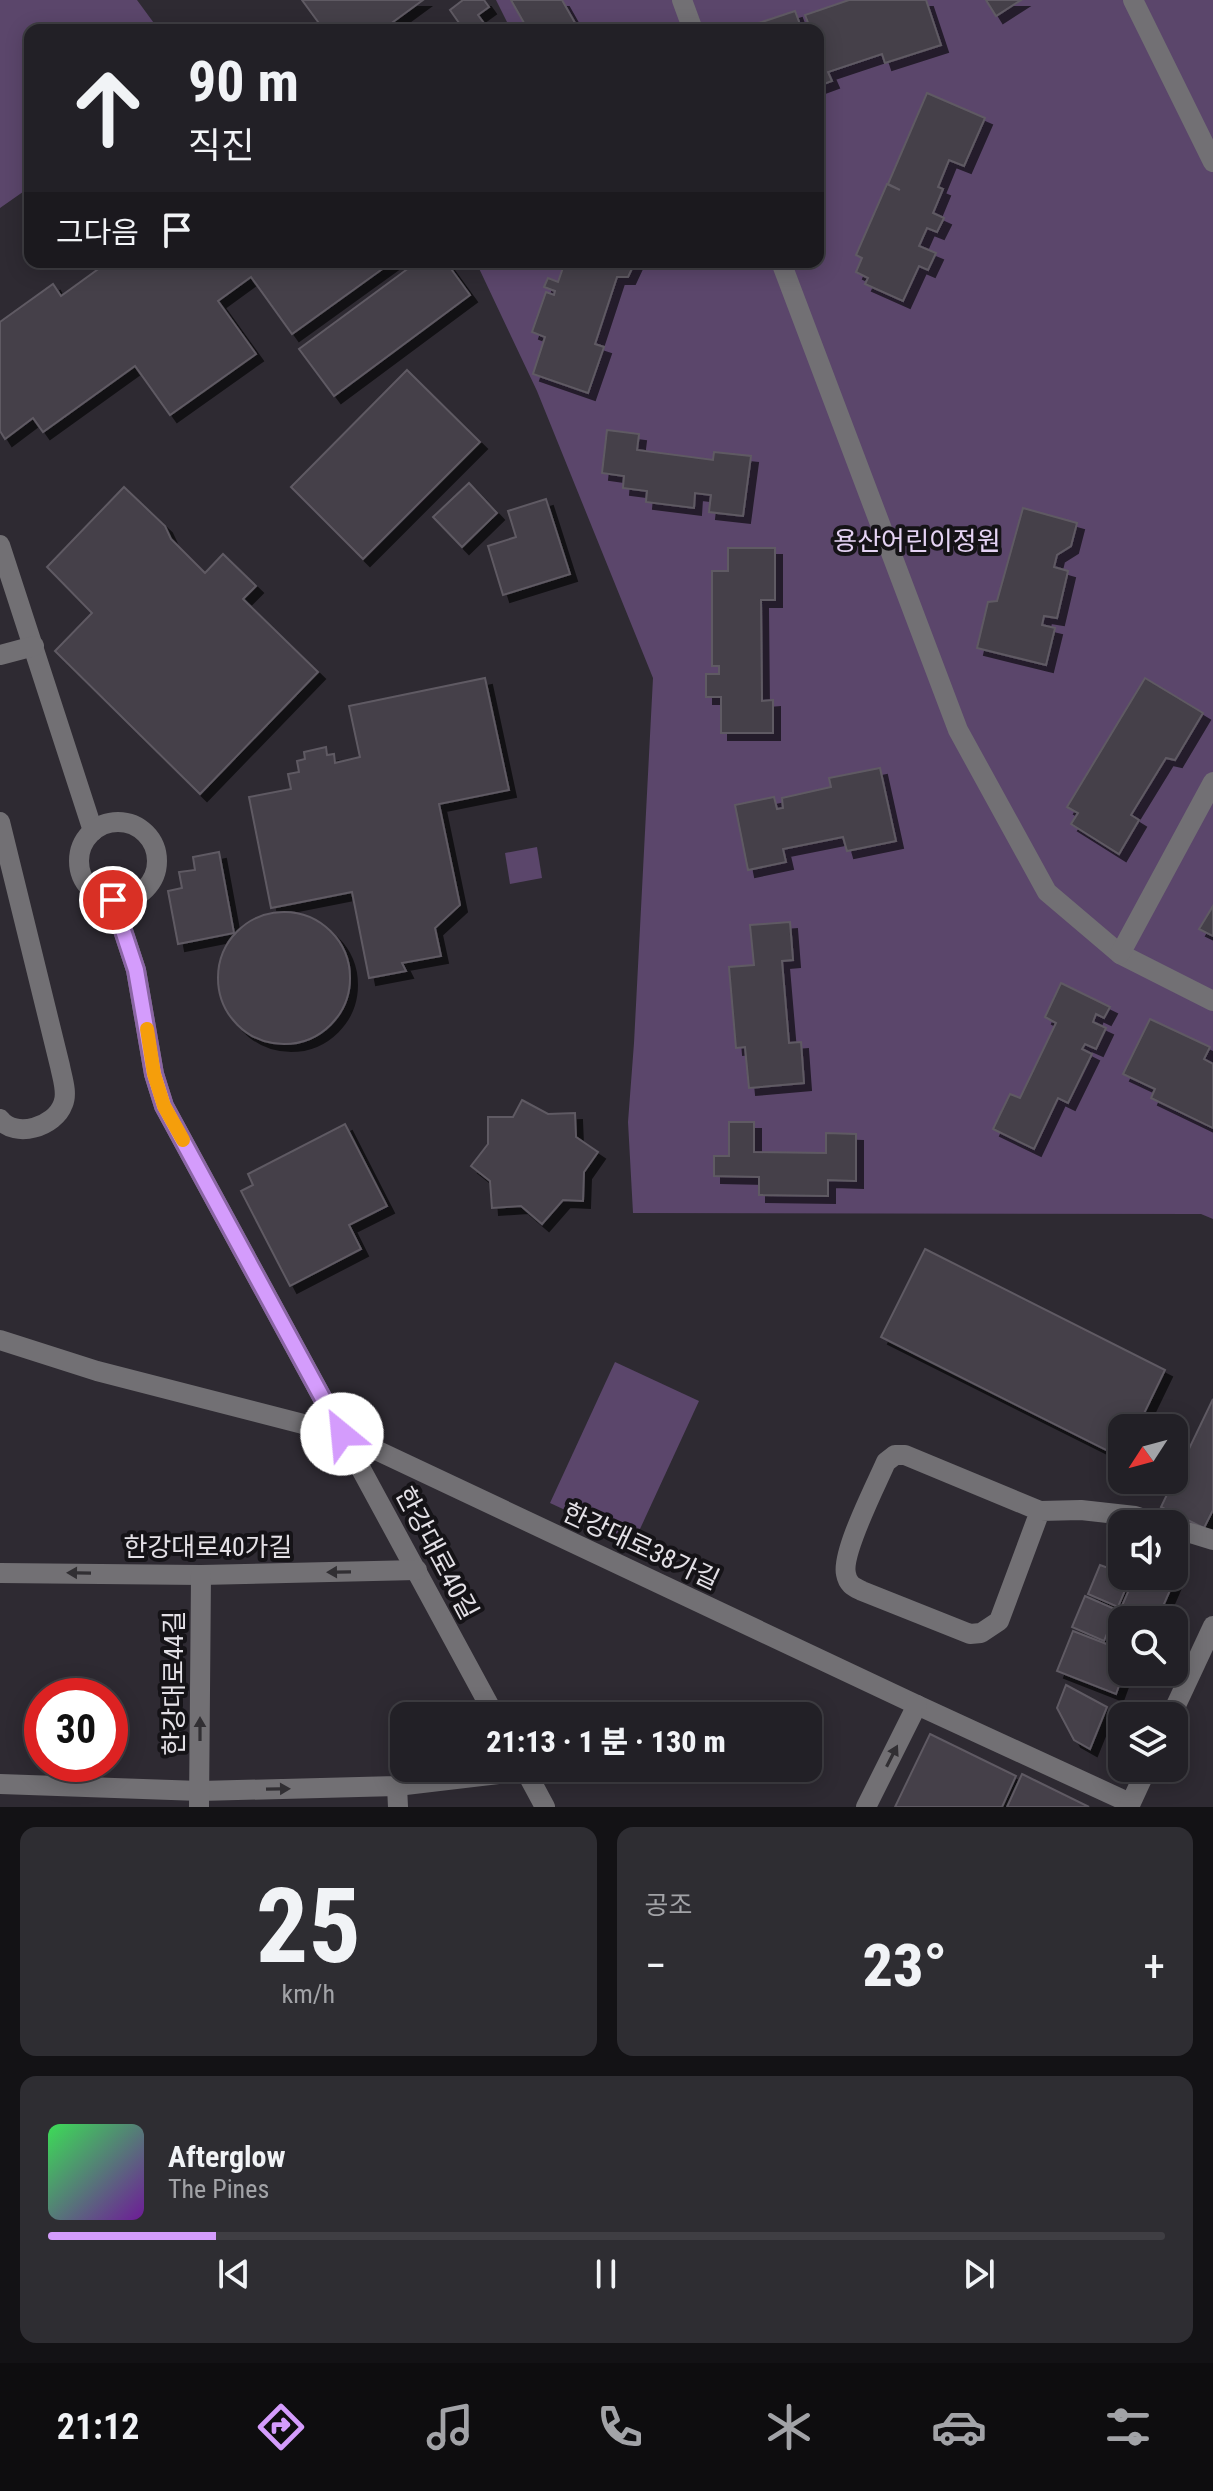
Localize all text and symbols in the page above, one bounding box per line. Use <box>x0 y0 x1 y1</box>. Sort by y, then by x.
text: 90 m <box>188 49 299 115</box>
icon: ahead <box>56 56 160 160</box>
text: 직진 <box>188 125 254 167</box>
icon: arrive <box>155 208 199 252</box>
text: 그다음 <box>56 215 139 250</box>
park label: 용산어린이정원 <box>833 526 1001 556</box>
pin <box>79 866 147 934</box>
icon: arrive <box>91 878 135 922</box>
position arrow <box>300 1392 384 1476</box>
north arrow <box>1108 1414 1188 1494</box>
map controls <box>1108 1414 1188 1782</box>
street label: 한강대로40길 <box>390 1482 484 1624</box>
street label: 한강대로38가길 <box>558 1497 724 1595</box>
button: sound <box>1108 1510 1188 1590</box>
street label: 한강대로40가길 <box>123 1532 293 1562</box>
one-way arrow <box>326 1566 351 1578</box>
one-way arrow <box>66 1567 91 1580</box>
button: search <box>1108 1606 1188 1686</box>
street label: 한강대로44길 <box>159 1610 189 1756</box>
speed limit sign: 30 <box>24 1678 128 1782</box>
button: layers <box>1108 1702 1188 1782</box>
one-way arrow <box>194 1716 206 1741</box>
text: 21:13 · 1 분 · 130 m <box>486 1724 726 1759</box>
one-way arrow <box>885 1745 898 1768</box>
one-way arrow <box>266 1783 291 1796</box>
text: 25 <box>256 1866 361 1987</box>
text: 공조 <box>645 1890 692 1920</box>
text: 23° <box>863 1930 947 2001</box>
text: − <box>645 1940 667 1992</box>
text: + <box>1143 1940 1165 1992</box>
text: km/h <box>282 1979 335 2009</box>
text: Afterglow <box>168 2139 286 2174</box>
text: The Pines <box>168 2174 269 2204</box>
icon: previous <box>212 2252 256 2296</box>
icon: pause <box>584 2252 628 2296</box>
icon: next <box>957 2252 1001 2296</box>
icon: directions <box>253 2399 309 2455</box>
icon: music <box>422 2399 478 2455</box>
icon: phone <box>592 2399 648 2455</box>
icon: climate <box>761 2399 817 2455</box>
icon: car <box>931 2399 987 2455</box>
icon: filters <box>1100 2399 1156 2455</box>
text: 21:12 <box>57 2406 139 2448</box>

